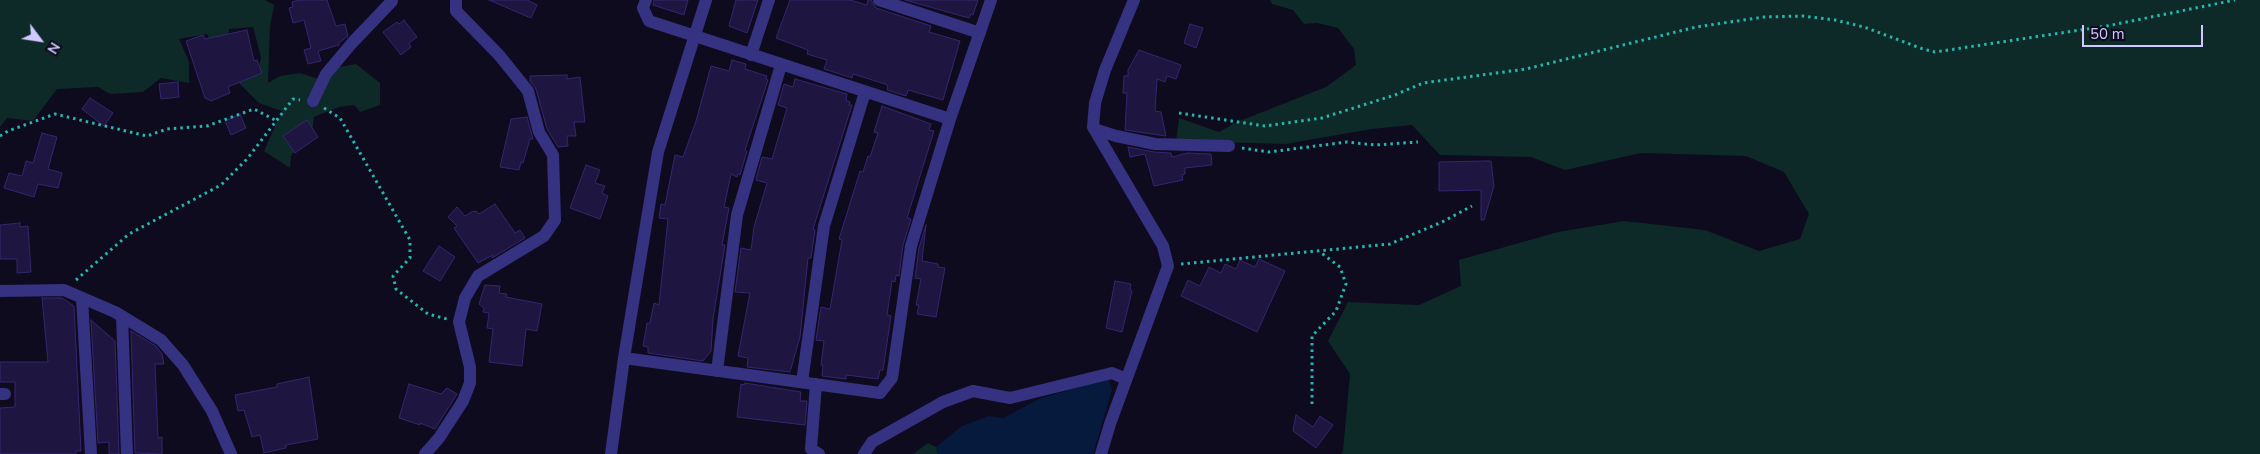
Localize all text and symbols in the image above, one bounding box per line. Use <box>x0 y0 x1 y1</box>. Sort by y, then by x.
north arrow <box>15 15 65 65</box>
scale bar <box>2085 15 2206 47</box>
text: 50 m <box>2090 24 2125 44</box>
text: N <box>42 39 64 57</box>

